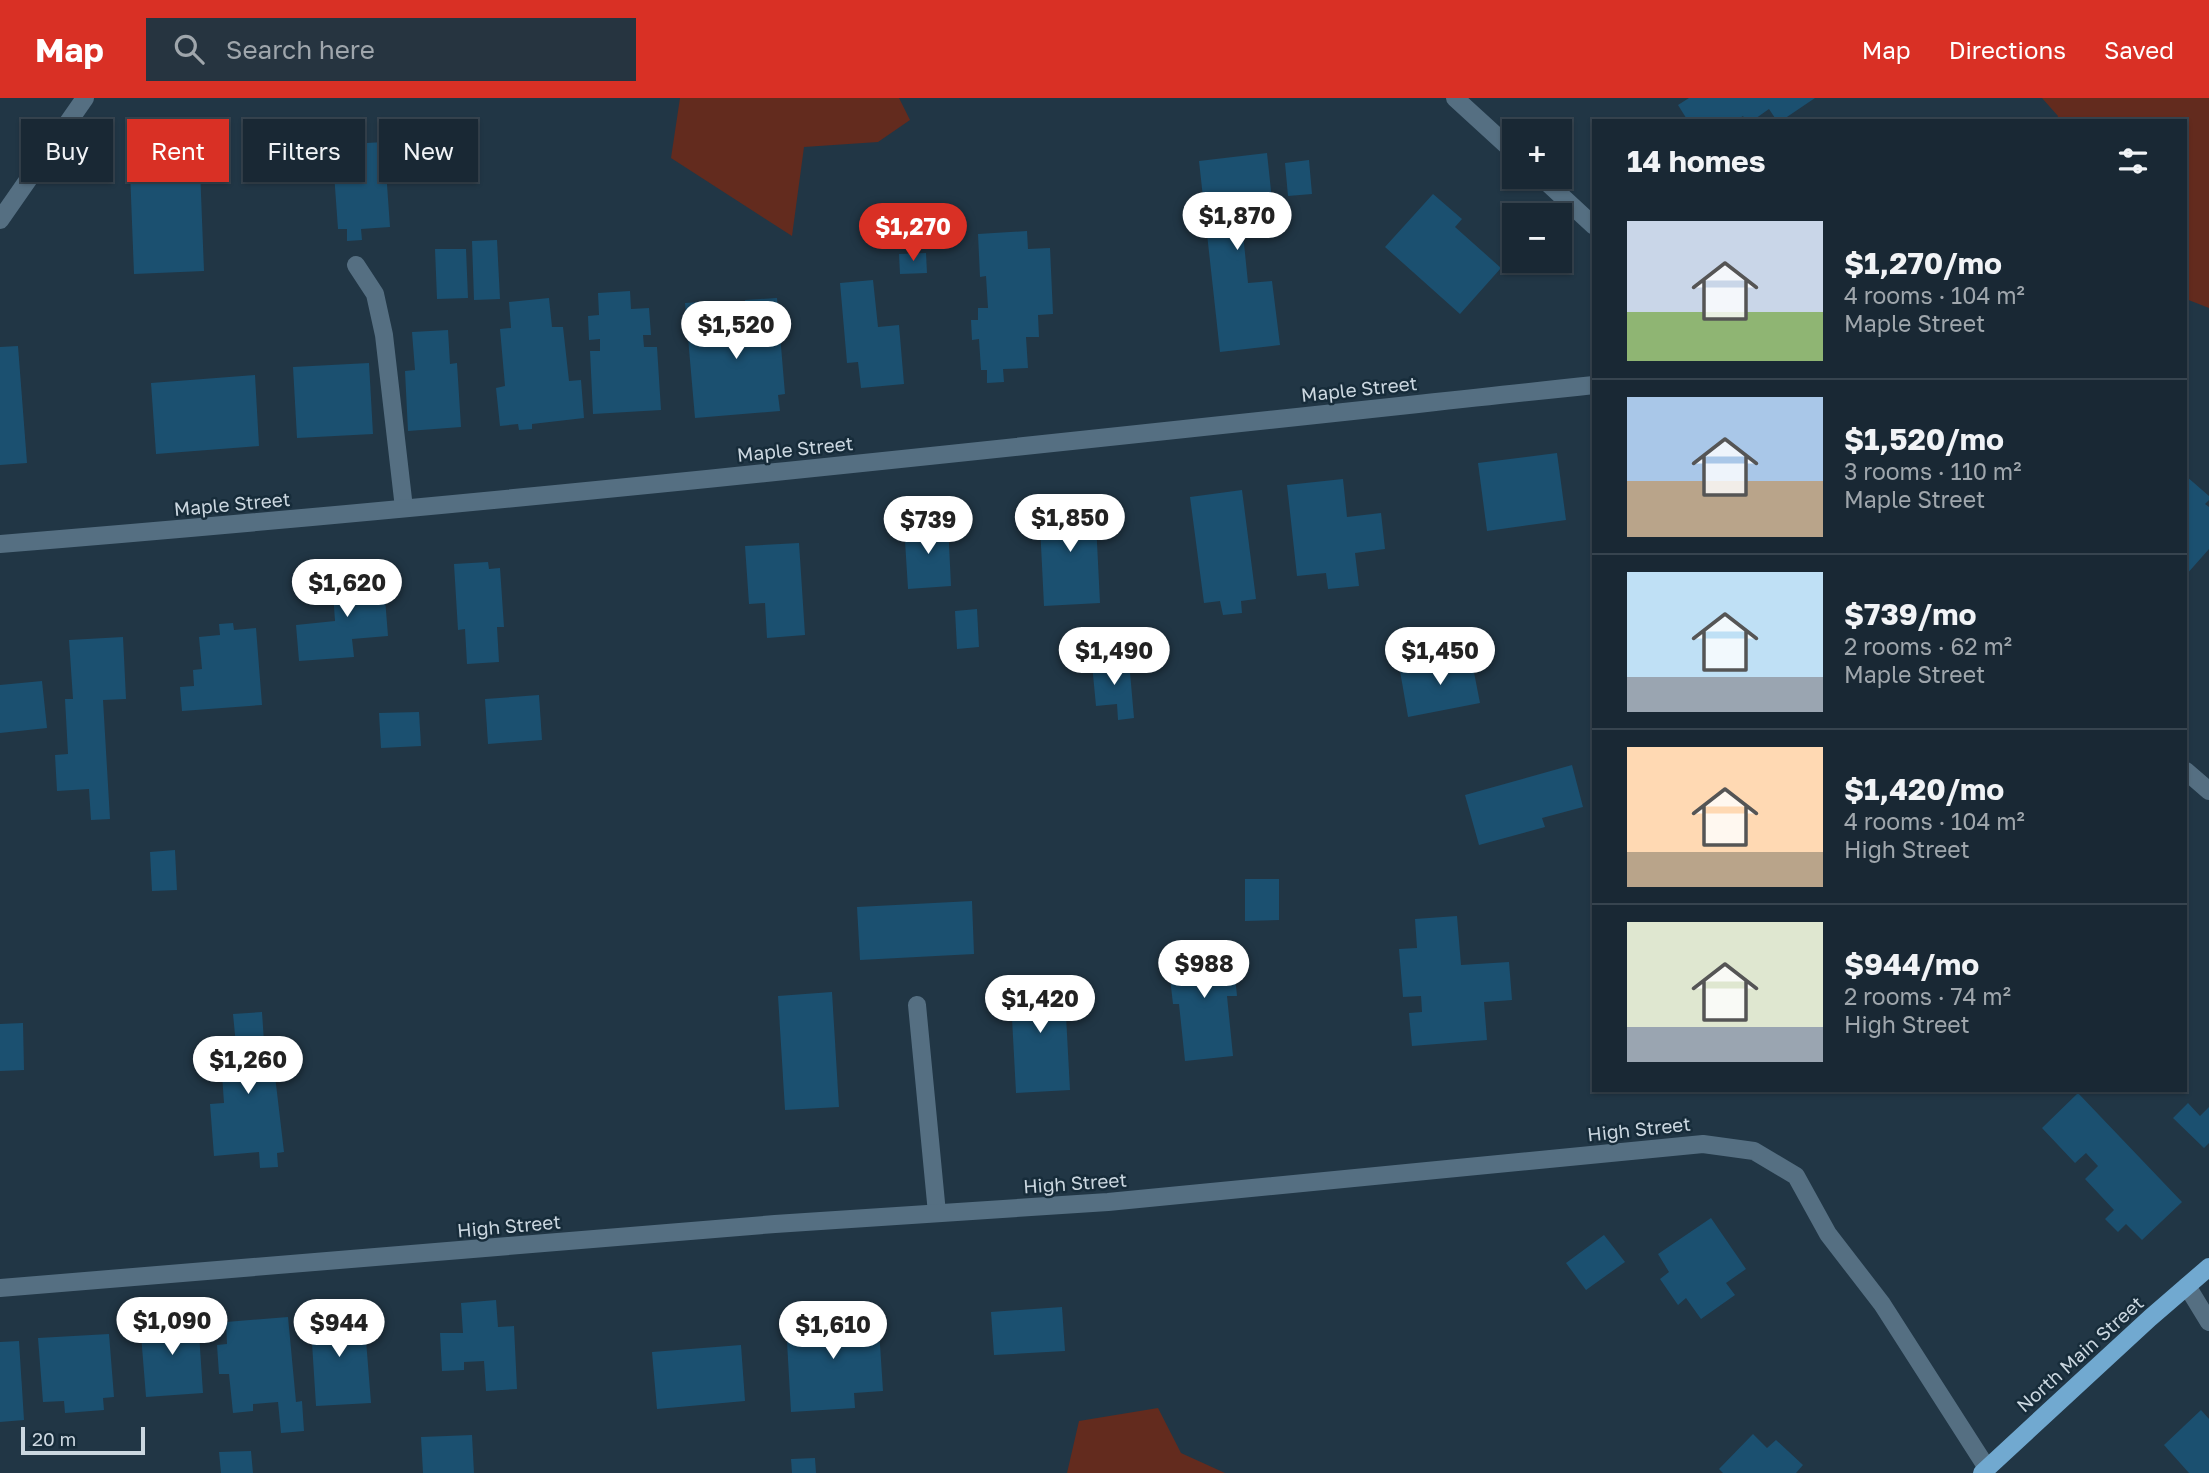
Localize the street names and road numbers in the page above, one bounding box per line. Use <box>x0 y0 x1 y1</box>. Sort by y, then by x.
street label: Maple Street <box>1300 371 1418 406</box>
street label: Maple Street <box>736 431 854 466</box>
street label: Maple Street <box>173 487 291 520</box>
street label: High Street <box>1586 1112 1692 1145</box>
street label: High Street <box>1022 1167 1128 1198</box>
street label: High Street <box>456 1210 562 1241</box>
street label: North Main Street <box>2012 1291 2148 1417</box>

